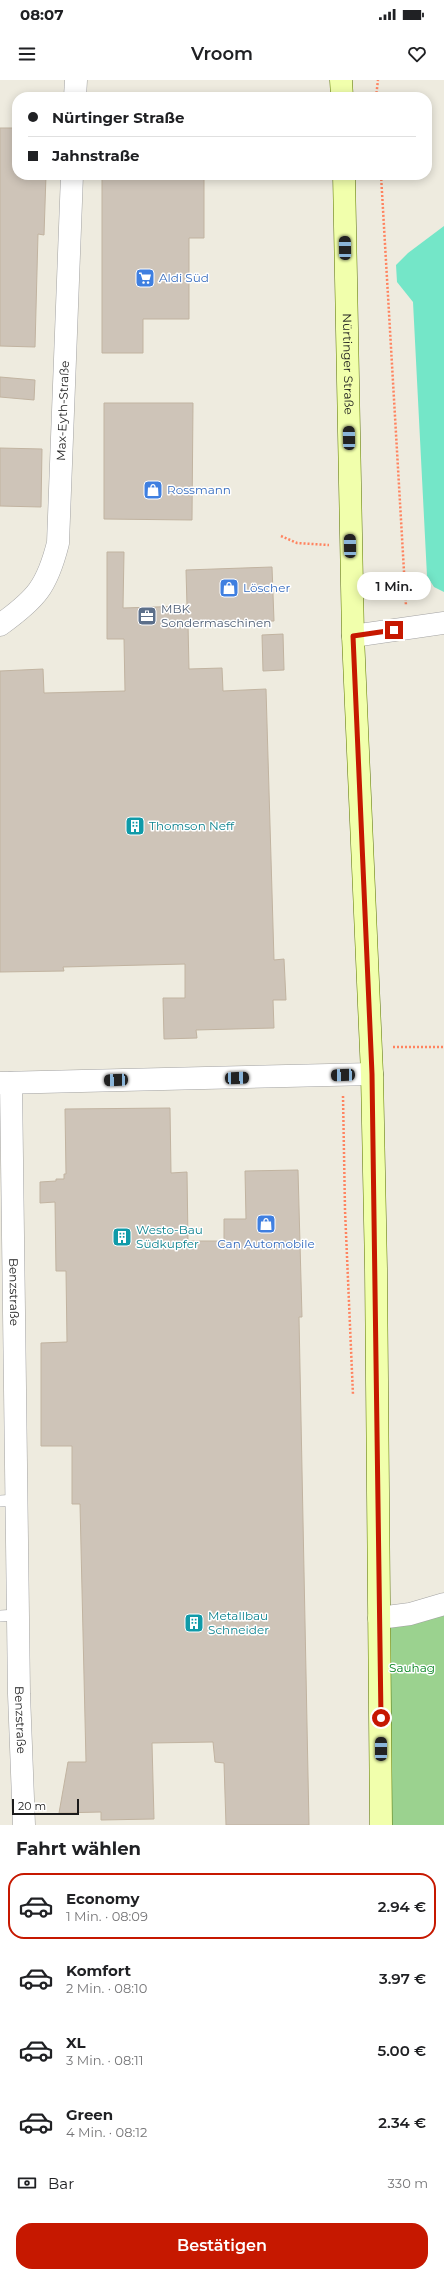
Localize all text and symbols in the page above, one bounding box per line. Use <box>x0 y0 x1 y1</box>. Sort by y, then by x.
text: 08:07 <box>20 5 63 24</box>
icon: menu <box>16 43 38 65</box>
text: Vroom <box>191 43 253 65</box>
icon: heart <box>406 43 428 65</box>
text: Nürtinger Straße <box>52 108 184 127</box>
text: Jahnstraße <box>52 146 140 165</box>
car <box>339 236 351 260</box>
supermarket icon: Aldi Süd <box>134 267 156 289</box>
place label: Aldi Süd <box>159 270 209 285</box>
street label: Nürtinger Straße <box>340 313 357 415</box>
street label: Max-Eyth-Straße <box>53 360 72 461</box>
car <box>343 426 355 450</box>
shop icon: Rossmann <box>142 479 164 501</box>
place label: Rossmann <box>167 482 231 497</box>
car <box>344 534 356 558</box>
callout: 1 Min. <box>357 572 431 600</box>
shop icon: Löscher <box>218 577 240 599</box>
text: 1 Min. <box>376 578 412 594</box>
place label: Löscher <box>243 580 290 595</box>
place label: MBK Sondermaschinen <box>161 601 271 630</box>
office icon: MBK Sondermaschinen <box>136 605 158 627</box>
route end <box>385 621 403 639</box>
building icon: Thomson Neff <box>124 815 146 837</box>
place label: Thomson Neff <box>149 818 235 833</box>
car <box>331 1069 355 1081</box>
car <box>225 1072 249 1084</box>
car <box>104 1074 128 1086</box>
shop icon: Can Automobile <box>255 1213 277 1235</box>
place label: Westo-Bau Südkupfer <box>136 1222 203 1251</box>
building icon: Westo-Bau Südkupfer <box>111 1226 133 1248</box>
place label: Can Automobile <box>217 1236 315 1251</box>
street label: Benzstraße <box>6 1258 22 1326</box>
place label: Metallbau Schneider <box>208 1608 269 1637</box>
building icon: Metallbau Schneider <box>183 1612 205 1634</box>
park label: Sauhag <box>389 1660 435 1675</box>
street label: Benzstraße <box>12 1686 29 1754</box>
route start <box>372 1709 390 1727</box>
car <box>375 1737 387 1761</box>
scale bar <box>12 1797 79 1816</box>
text: 20 m <box>18 1799 46 1813</box>
text: Fahrt wählen <box>16 1838 141 1860</box>
icon: car <box>18 1888 54 1924</box>
text: Economy <box>66 1889 139 1908</box>
text: 2.94 € <box>378 1897 426 1916</box>
text: 1 Min. · 08:09 <box>66 1908 148 1924</box>
icon: car <box>18 1960 54 1996</box>
text: Komfort <box>66 1961 131 1980</box>
text: 3.97 € <box>379 1969 426 1988</box>
text: 2 Min. · 08:10 <box>66 1980 147 1996</box>
icon: car <box>18 2032 54 2068</box>
text: XL <box>66 2033 85 2052</box>
text: 5.00 € <box>377 2041 426 2060</box>
text: 3 Min. · 08:11 <box>66 2052 143 2068</box>
icon: car <box>18 2104 54 2140</box>
text: Green <box>66 2105 113 2124</box>
text: 2.34 € <box>378 2113 426 2132</box>
text: 4 Min. · 08:12 <box>66 2124 147 2140</box>
icon: cash <box>16 2172 38 2194</box>
text: Bar <box>48 2174 74 2193</box>
text: 330 m <box>388 2175 428 2191</box>
button: Bestätigen <box>16 2223 428 2269</box>

